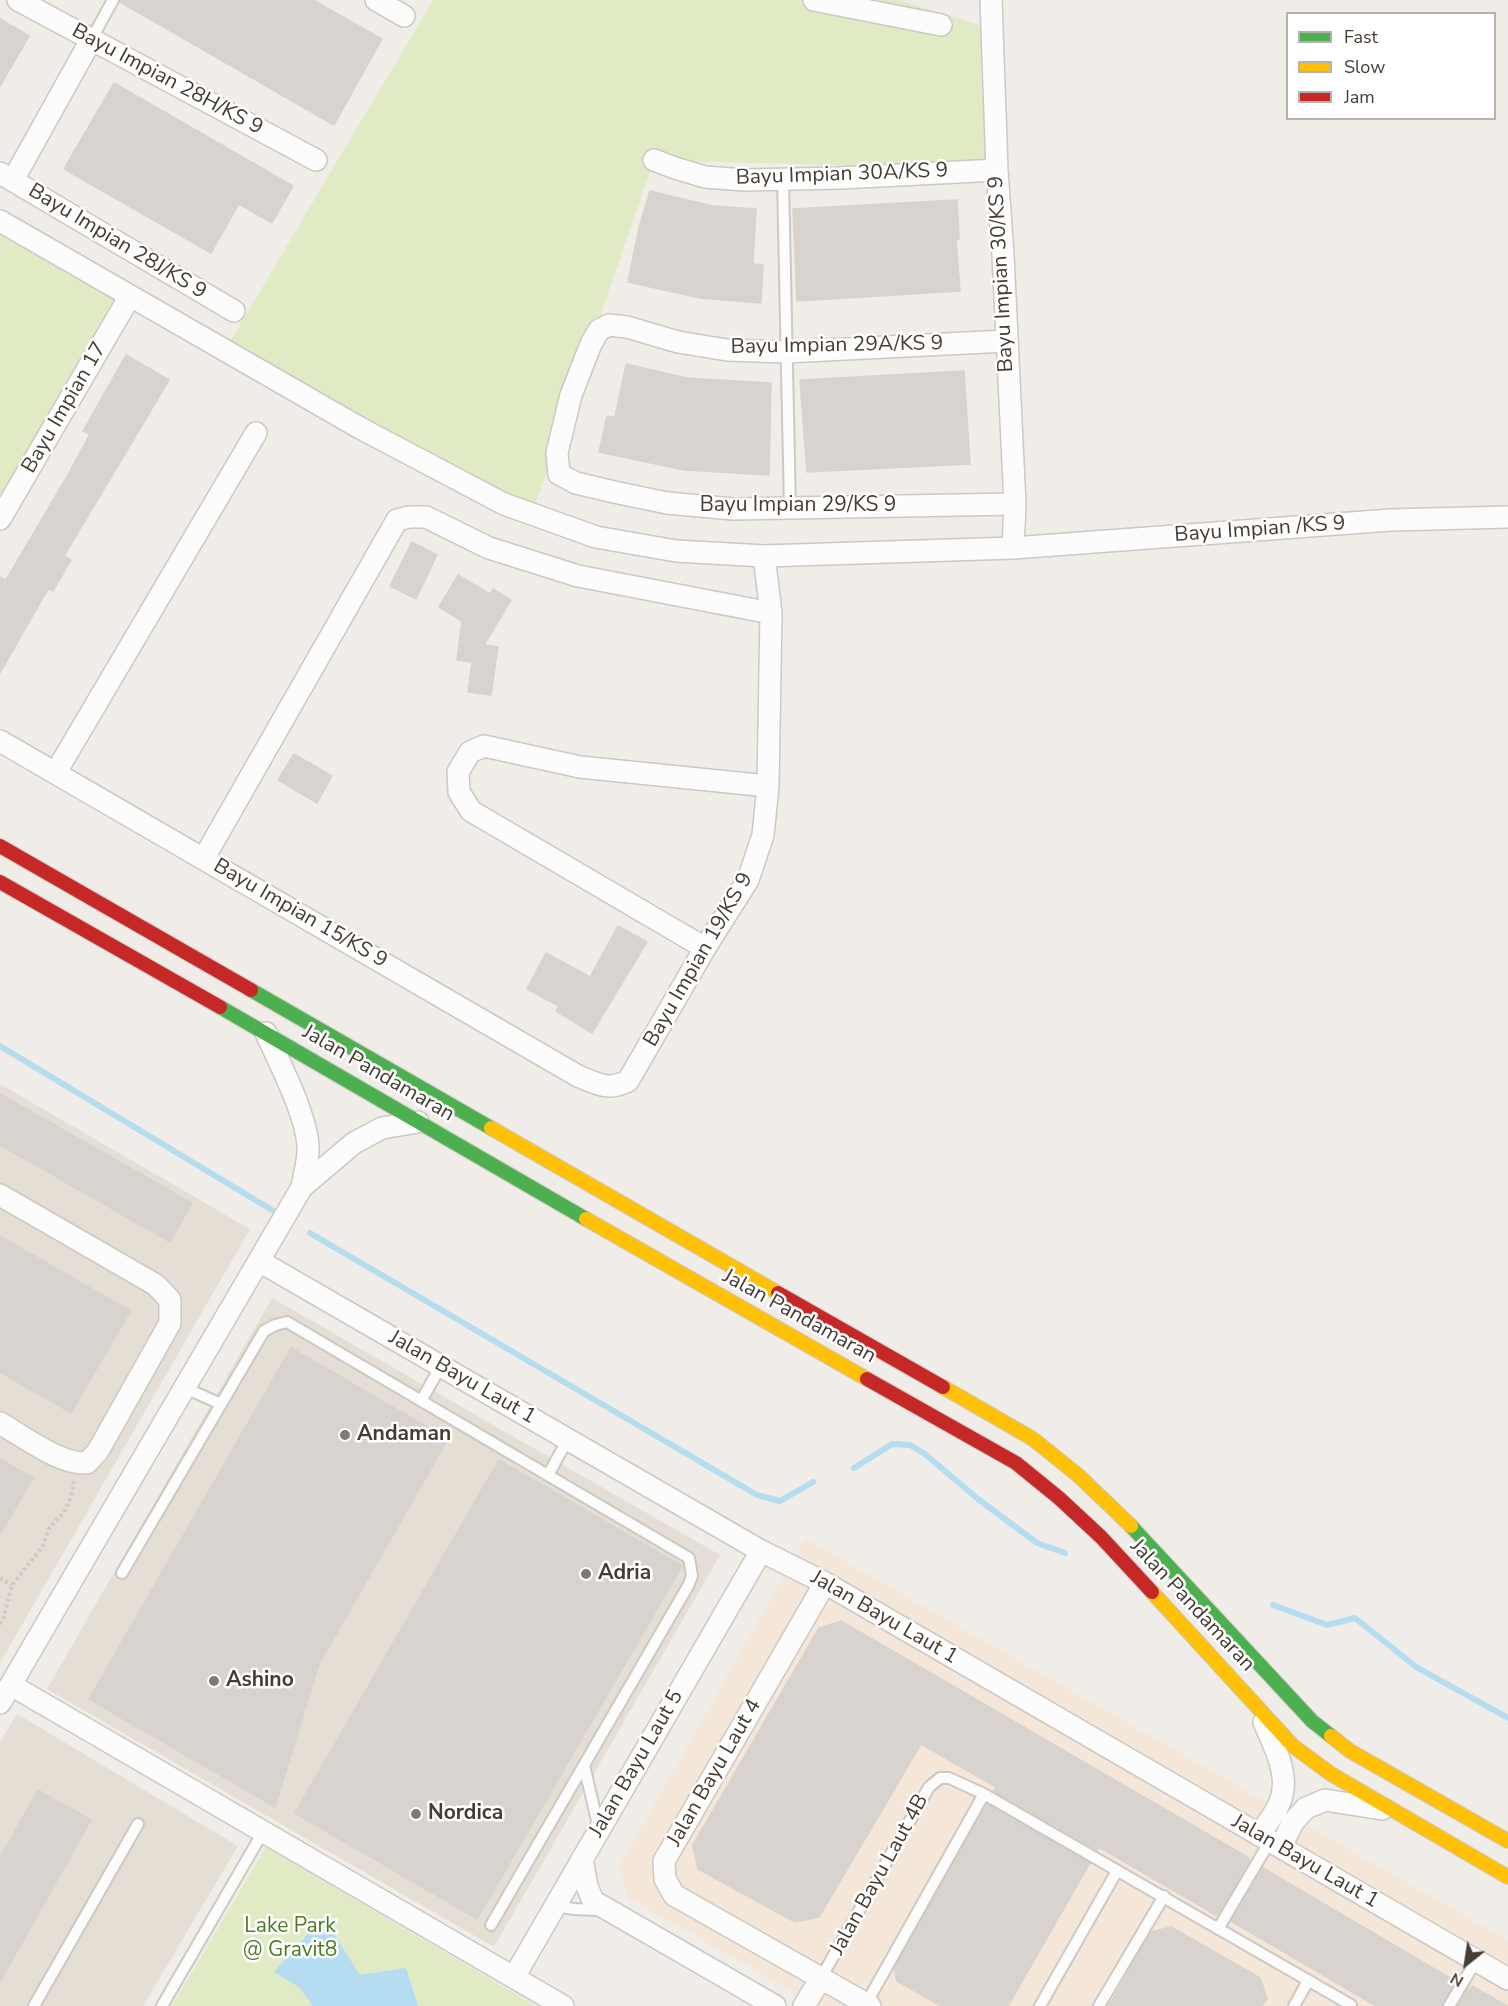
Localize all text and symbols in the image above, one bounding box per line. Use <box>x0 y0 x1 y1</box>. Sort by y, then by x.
legend <box>1286 12 1496 120</box>
street label: Bayu Impian 28H/KS 9 <box>67 19 267 141</box>
text: Fast <box>1344 25 1378 49</box>
text: Slow <box>1344 55 1385 79</box>
text: Jam <box>1344 85 1375 109</box>
street label: Bayu Impian 30A/KS 9 <box>735 159 949 191</box>
street label: Bayu Impian 30/KS 9 <box>984 175 1020 373</box>
street label: Bayu Impian 28J/KS 9 <box>23 179 211 305</box>
street label: Bayu Impian 29A/KS 9 <box>730 332 944 360</box>
street label: Bayu Impian 17 <box>17 338 113 478</box>
street label: Bayu Impian 29/KS 9 <box>700 493 896 519</box>
street label: Bayu Impian /KS 9 <box>1174 511 1346 549</box>
street label: Bayu Impian 15/KS 9 <box>209 854 391 974</box>
street label: Bayu Impian 19/KS 9 <box>639 869 759 1051</box>
street label: Jalan Pandamaran <box>297 1020 459 1128</box>
street label: Jalan Pandamaran <box>718 1264 880 1370</box>
street label: Jalan Bayu Laut 1 <box>384 1326 540 1430</box>
place label: Andaman <box>357 1422 451 1448</box>
marker: Andaman <box>338 1428 352 1442</box>
street label: Jalan Pandamaran <box>1124 1535 1260 1677</box>
place label: Adria <box>598 1561 651 1587</box>
street label: Jalan Bayu Laut 1 <box>806 1566 962 1670</box>
marker: Adria <box>579 1567 593 1581</box>
place label: Ashino <box>226 1668 294 1694</box>
marker: Ashino <box>207 1674 221 1688</box>
street label: Jalan Bayu Laut 5 <box>585 1686 689 1842</box>
street label: Jalan Bayu Laut 4 <box>663 1695 767 1851</box>
street label: Jalan Bayu Laut 4B <box>825 1790 935 1960</box>
place label: Nordica <box>428 1801 503 1827</box>
marker: Nordica <box>409 1807 423 1821</box>
street label: Jalan Bayu Laut 1 <box>1227 1810 1383 1914</box>
park label: Lake Park @ Gravit8 <box>243 1914 337 1964</box>
north arrow <box>1436 1934 1496 1994</box>
text: N <box>1446 1967 1468 1992</box>

